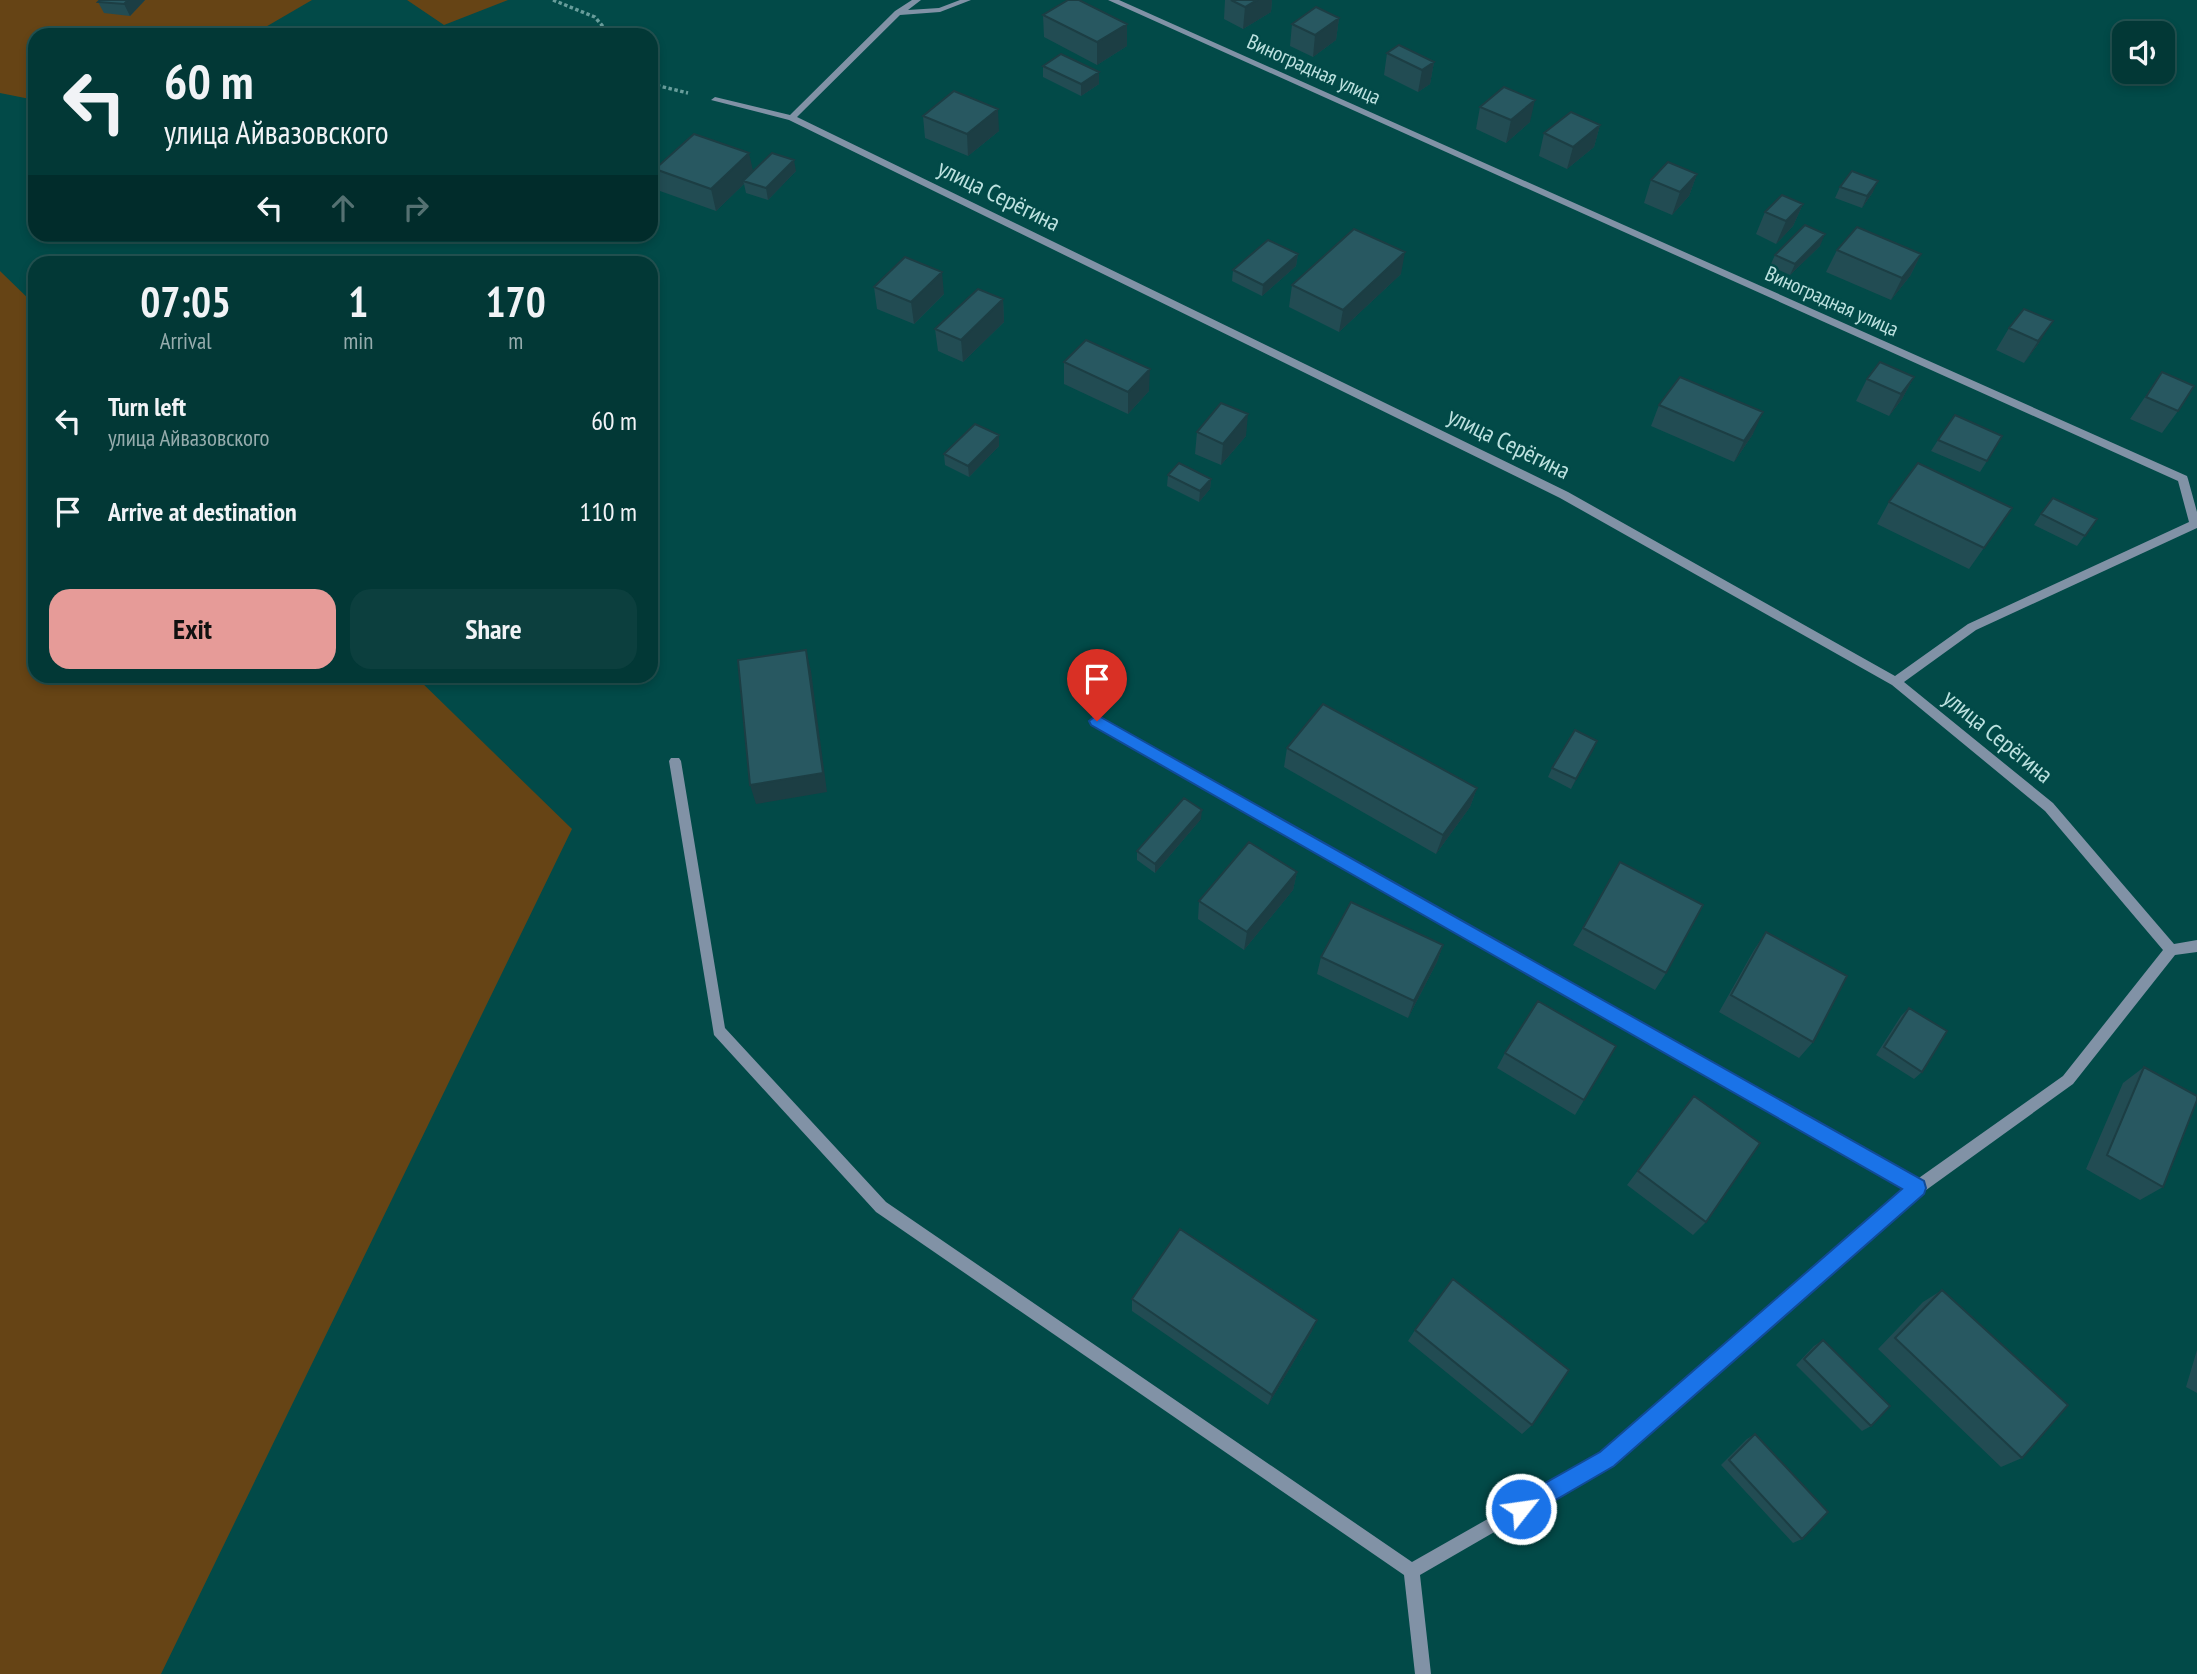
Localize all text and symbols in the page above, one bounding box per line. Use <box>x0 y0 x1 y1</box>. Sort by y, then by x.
map controls <box>2112 21 2175 84</box>
button: sound <box>2112 21 2175 84</box>
street label: Виноградная улица <box>1243 28 1385 110</box>
text: 60 m <box>164 49 253 113</box>
icon: left <box>49 56 140 147</box>
text: улица Айвазовского <box>164 111 389 153</box>
street label: улица Серёгина <box>933 152 1065 238</box>
icon: left <box>251 189 289 227</box>
icon: ahead <box>324 189 362 227</box>
icon: right <box>397 189 435 227</box>
street label: Виноградная улица <box>1761 260 1903 342</box>
text: 07:05 <box>140 274 231 329</box>
text: 1 <box>348 274 368 329</box>
text: 170 <box>486 274 546 329</box>
text: Arrival <box>160 326 212 355</box>
text: min <box>343 326 373 355</box>
text: m <box>508 326 523 355</box>
text: Turn left <box>108 390 186 423</box>
street label: улица Серёгина <box>1443 400 1575 486</box>
icon: left <box>49 402 87 440</box>
text: 60 m <box>591 404 637 437</box>
text: улица Айвазовского <box>108 423 269 452</box>
icon: arrive <box>49 493 87 531</box>
text: Arrive at destination <box>108 495 297 528</box>
text: 110 m <box>579 495 637 528</box>
button: Exit <box>49 589 336 669</box>
button: Share <box>350 589 637 669</box>
pin <box>1067 649 1127 721</box>
icon: arrive <box>1078 660 1116 698</box>
street label: улица Серёгина <box>1937 682 2059 790</box>
position arrow <box>1484 1472 1558 1546</box>

